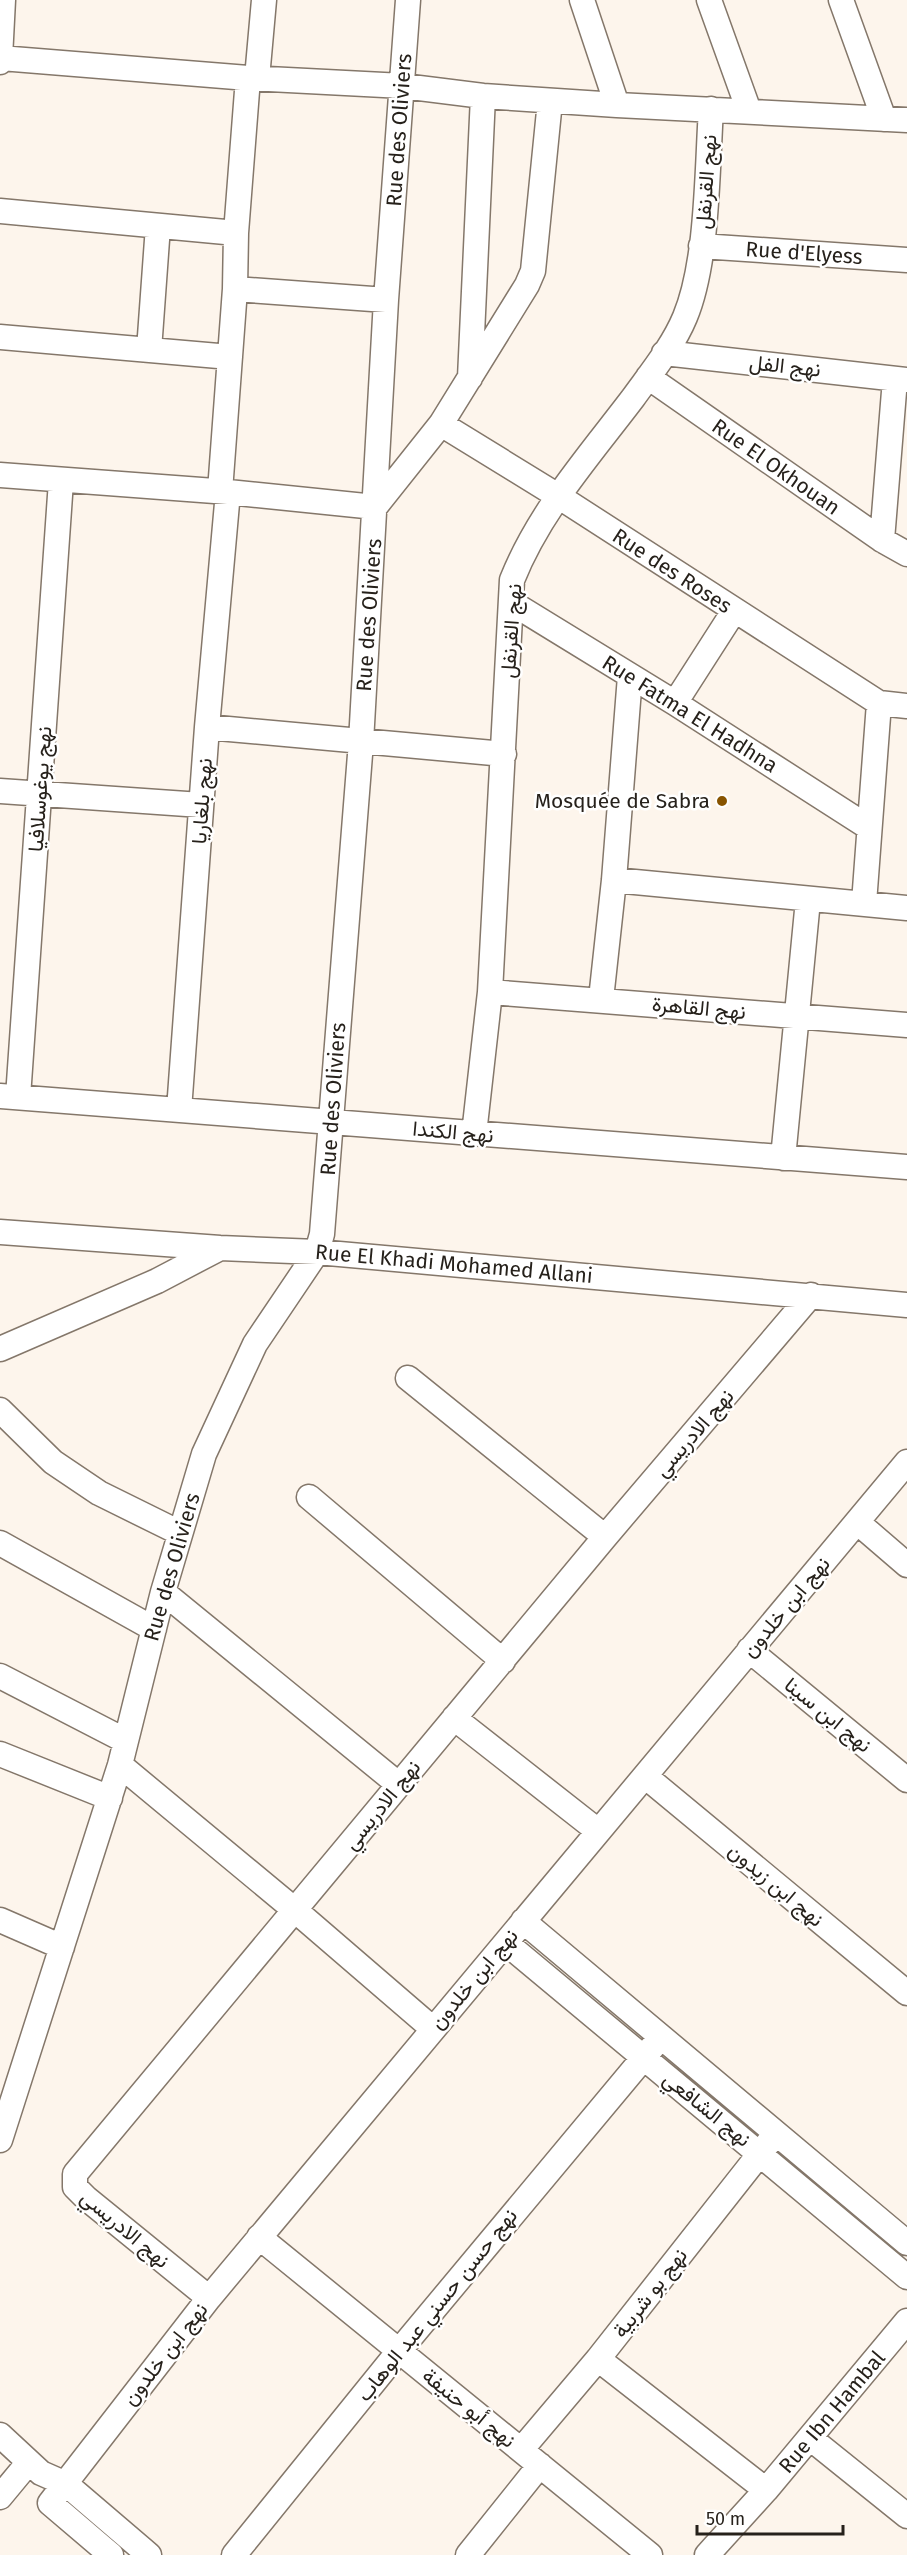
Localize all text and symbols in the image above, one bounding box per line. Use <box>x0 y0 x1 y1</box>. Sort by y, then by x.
street label: Rue des Oliviers <box>381 52 417 207</box>
street label: نهج القرنفل <box>690 134 723 230</box>
street label: Rue d'Elyess <box>745 236 864 270</box>
street label: نهج الفل <box>748 349 822 384</box>
street label: Rue El Okhouan <box>707 413 845 521</box>
street label: Rue des Roses <box>607 523 737 619</box>
street label: Rue des Oliviers <box>351 537 387 692</box>
street label: نهج القرنفل <box>495 583 528 679</box>
street label: Rue Fatma El Hadhna <box>597 649 783 779</box>
street label: نهج يوغوسلافيا <box>23 725 58 853</box>
street label: نهج بلغاريا <box>186 757 219 845</box>
place label: Mosquée de Sabra <box>535 788 710 814</box>
marker: Mosquée de Sabra <box>715 794 729 808</box>
street label: نهج القاهرة <box>651 991 747 1026</box>
street label: Rue des Oliviers <box>315 1021 351 1176</box>
street label: نهج الكندا <box>411 1116 495 1149</box>
street label: Rue El Khadi Mohamed Allani <box>314 1239 594 1289</box>
street label: نهج الادريسي <box>649 1384 742 1485</box>
street label: Rue des Oliviers <box>138 1490 206 1644</box>
street label: نهج ابن خلدون <box>736 1551 836 1663</box>
street label: نهج ابن سينا <box>778 1672 877 1759</box>
street label: نهج الادريسي <box>338 1755 429 1858</box>
street label: نهج ابن زيدون <box>722 1838 829 1933</box>
street label: نهج ابن خلدون <box>424 1923 524 2035</box>
street label: نهج الشافعي <box>655 2066 756 2156</box>
street label: نهج الادريسي <box>73 2184 175 2277</box>
street label: نهج حسن حسني عبد الوهاب <box>351 2203 526 2409</box>
street label: نهج بو شربية <box>607 2243 694 2344</box>
street label: نهج ابن خلدون <box>117 2297 214 2411</box>
street label: Rue Ibn Hambal <box>773 2345 891 2479</box>
street label: نهج أبو حنيفة <box>416 2362 521 2454</box>
scale bar <box>697 2498 842 2536</box>
text: 50 m <box>706 2508 745 2530</box>

